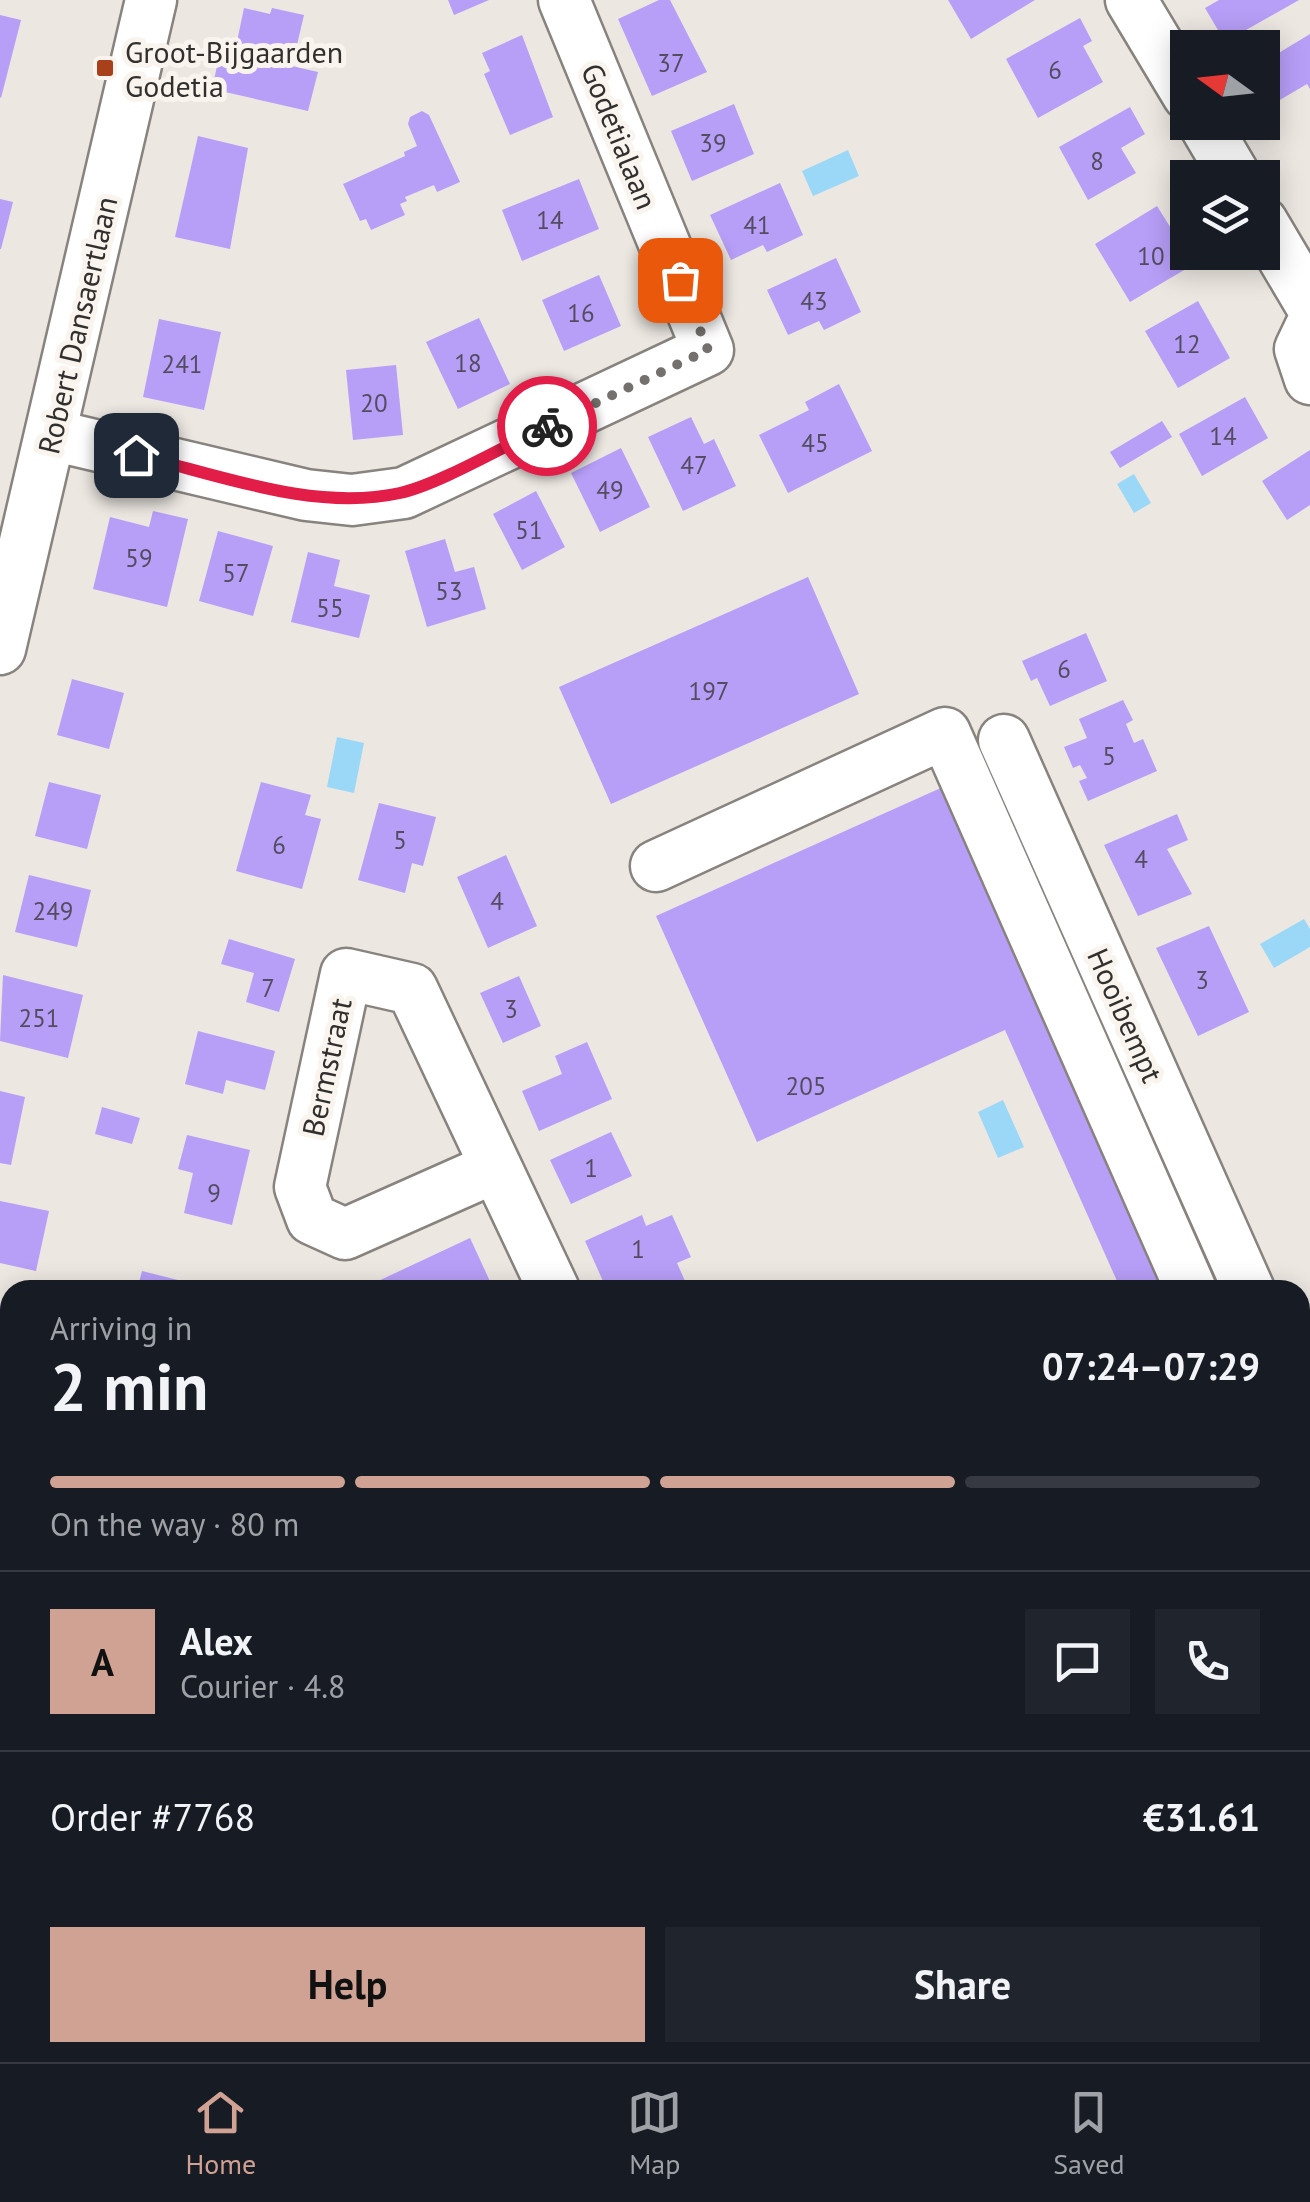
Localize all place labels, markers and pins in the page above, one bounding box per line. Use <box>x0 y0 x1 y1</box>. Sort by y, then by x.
place label: Groot-Bijgaarden Godetia <box>125 32 343 105</box>
marker: Groot-Bijgaarden Godetia <box>94 57 116 79</box>
pin <box>638 238 723 323</box>
pin <box>94 413 179 498</box>

